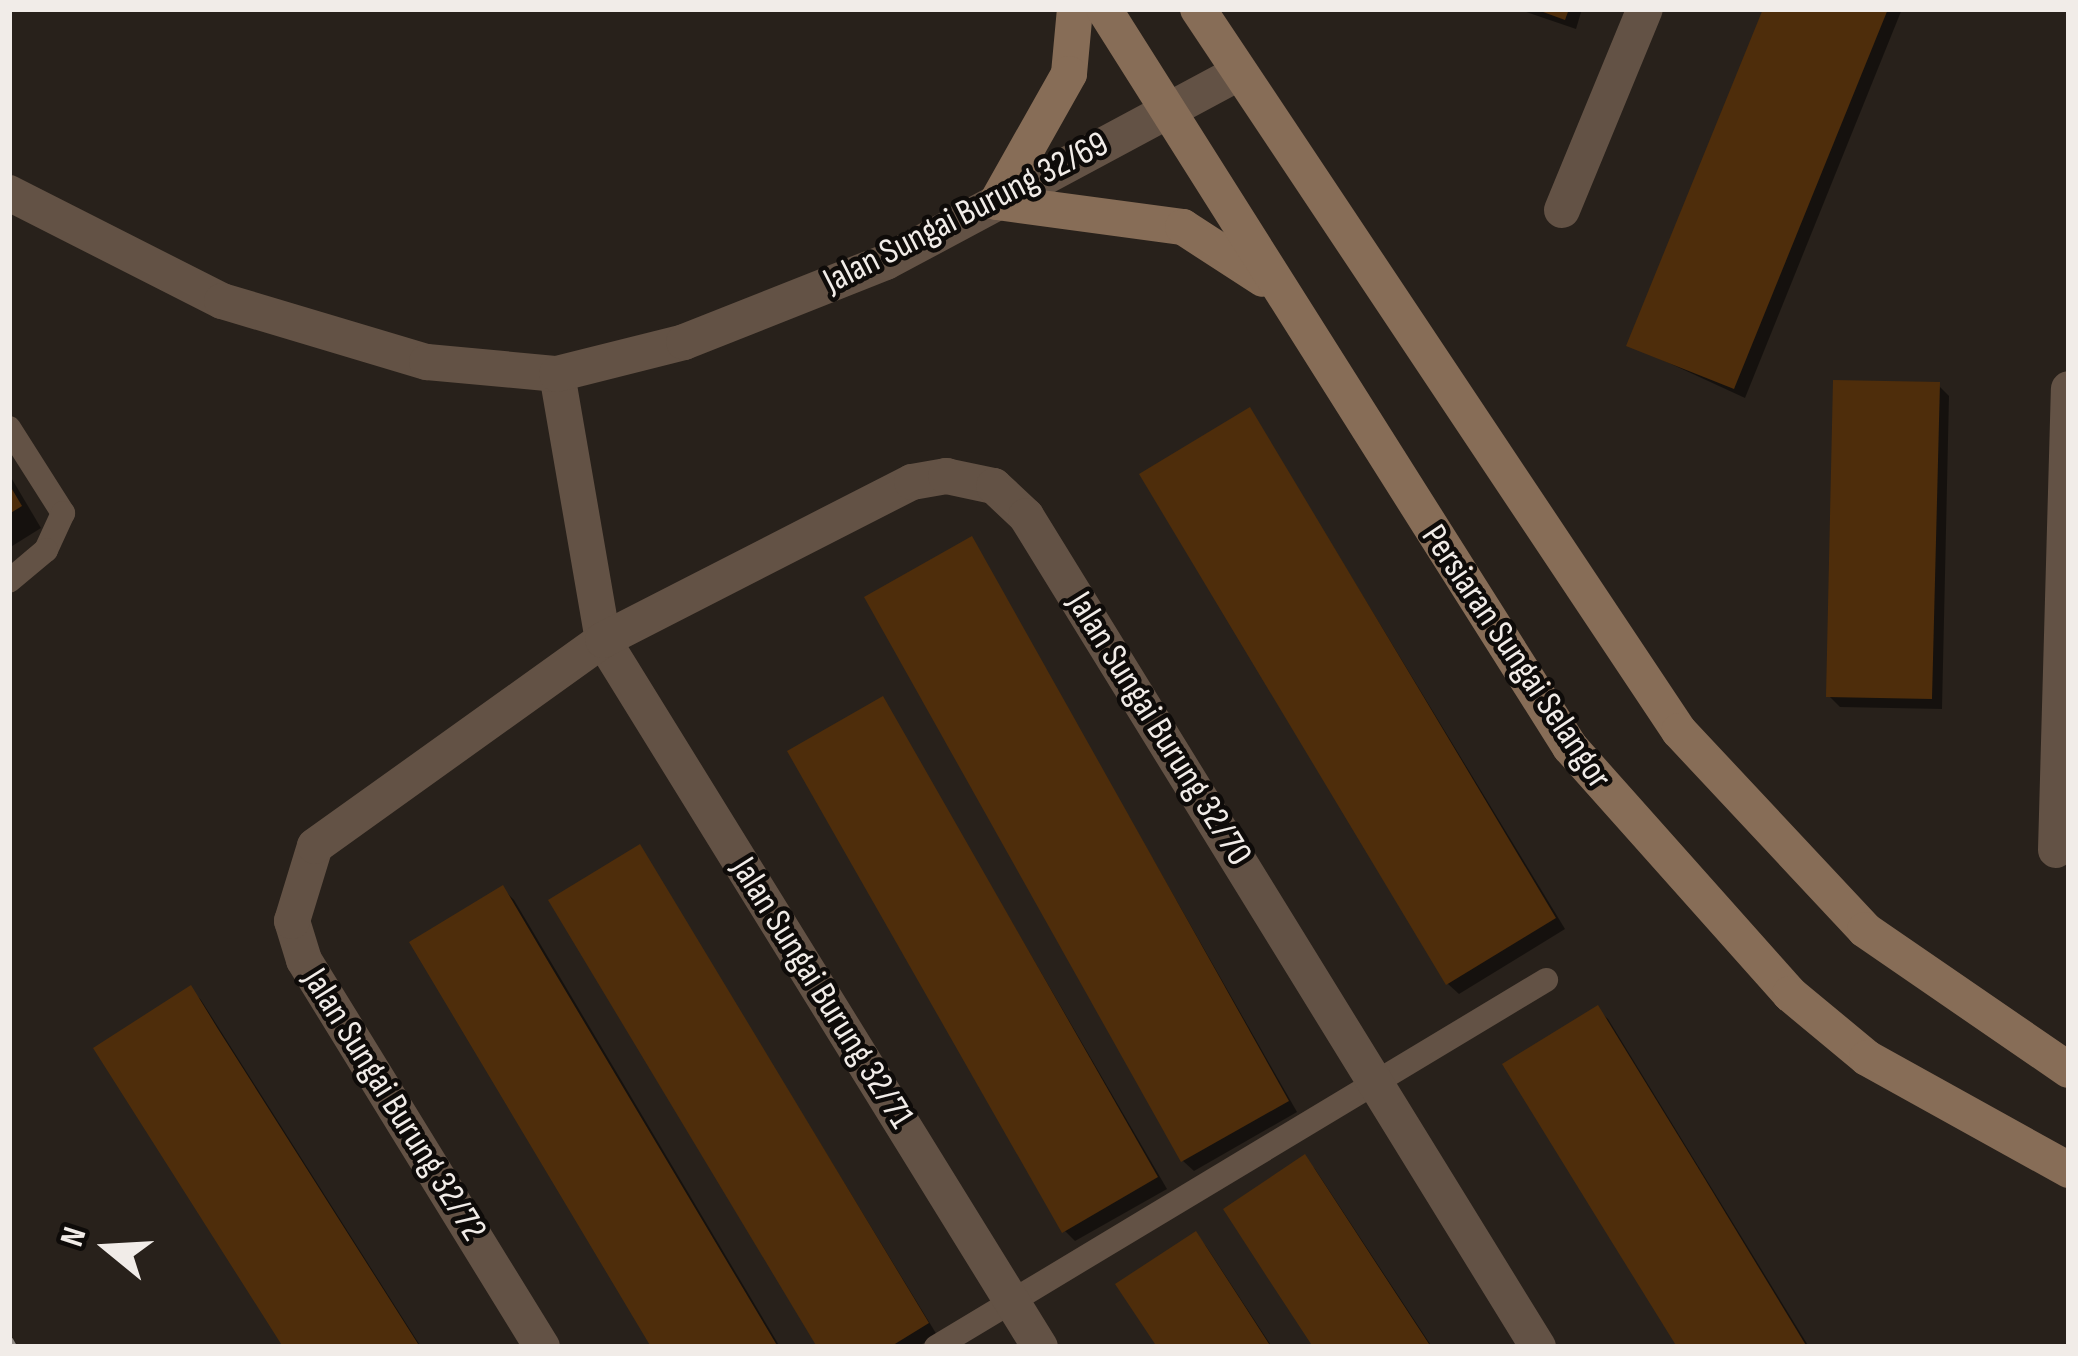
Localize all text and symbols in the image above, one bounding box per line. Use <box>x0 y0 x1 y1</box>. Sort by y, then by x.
street label: Jalan Sungai Burung 32/69 <box>816 123 1116 303</box>
street label: Persiaran Sungai Selangor <box>1412 517 1620 797</box>
street label: Jalan Sungai Burung 32/70 <box>1057 584 1261 874</box>
street label: Jalan Sungai Burung 32/71 <box>721 850 923 1136</box>
street label: Jalan Sungai Burung 32/72 <box>293 961 495 1249</box>
north arrow <box>48 1188 168 1308</box>
text: N <box>52 1222 96 1251</box>

